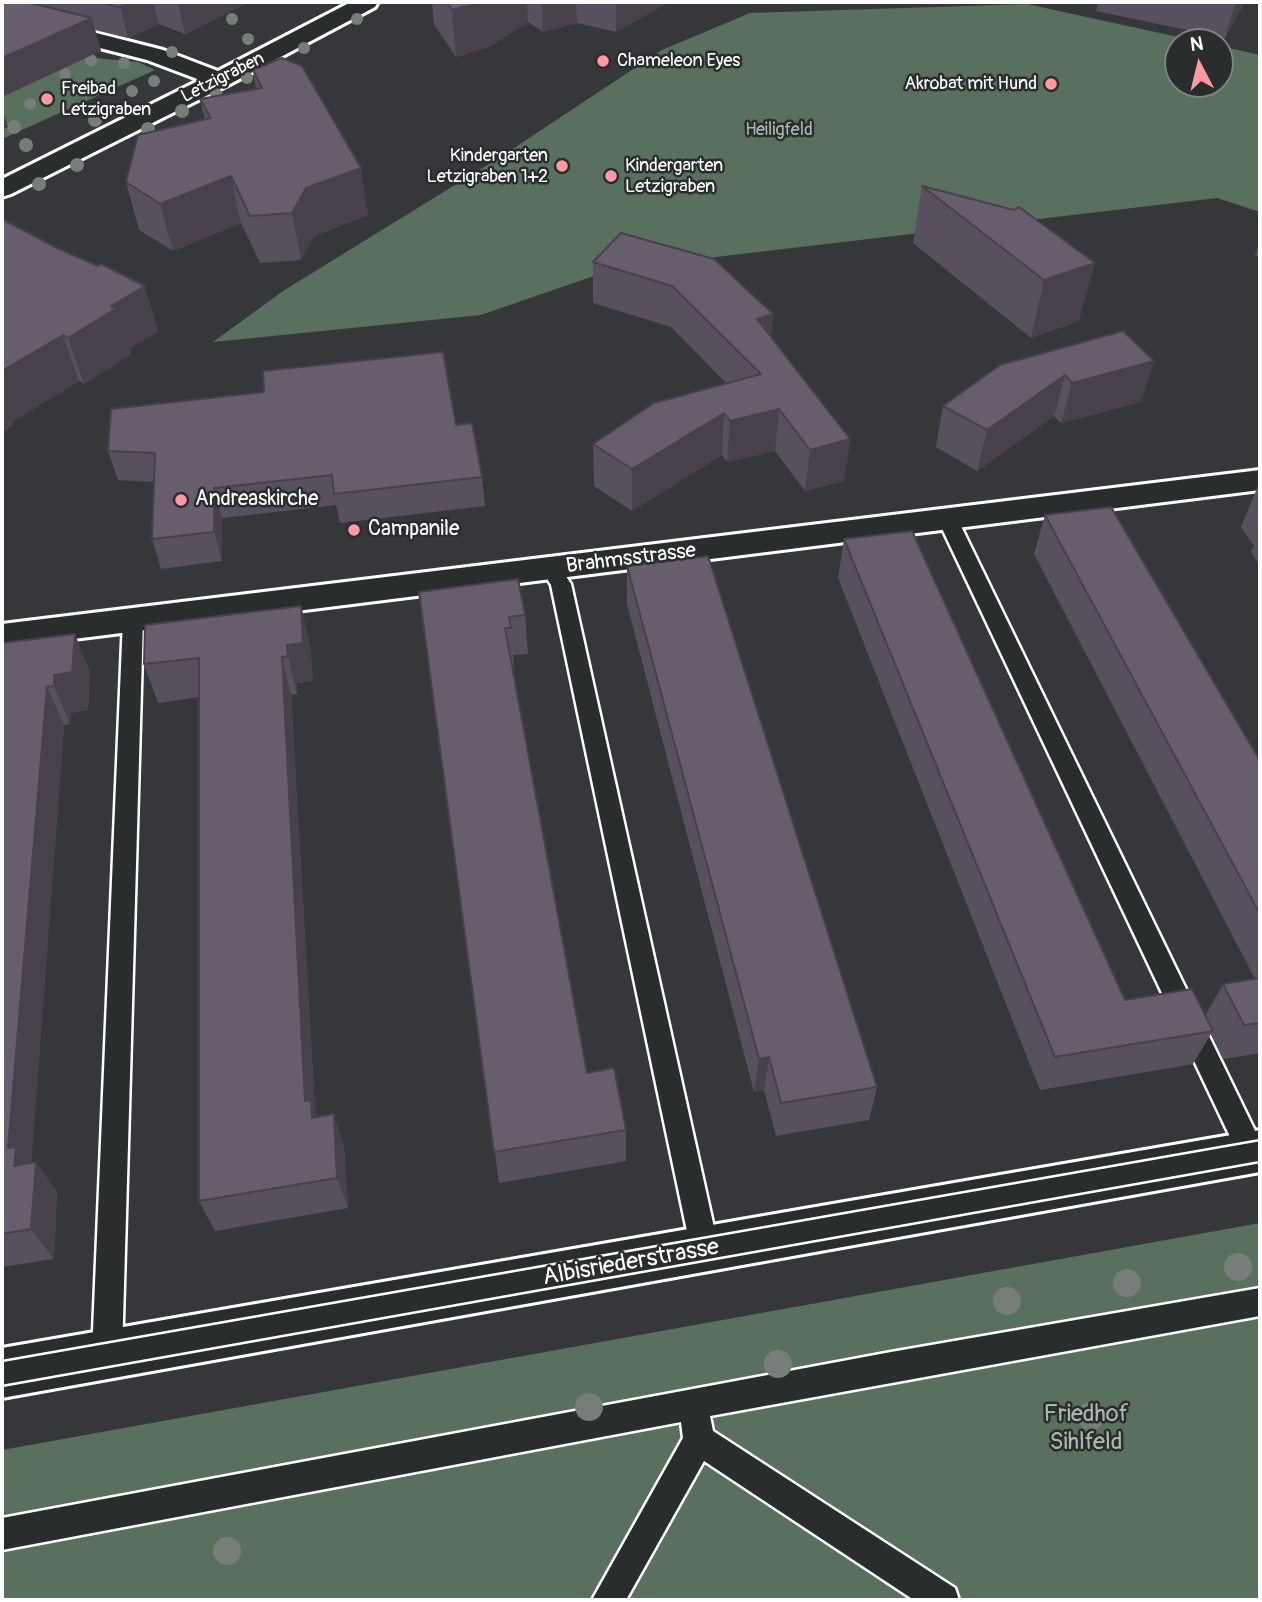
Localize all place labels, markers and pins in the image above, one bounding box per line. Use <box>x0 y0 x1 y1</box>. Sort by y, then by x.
place label: Chameleon Eyes <box>617 50 740 72</box>
marker: Chameleon Eyes <box>595 53 611 69</box>
place label: Akrobat mit Hund <box>904 73 1037 95</box>
marker: Akrobat mit Hund <box>1043 76 1059 92</box>
place label: Freibad Letzigraben <box>61 78 151 120</box>
marker: Freibad Letzigraben <box>39 91 55 107</box>
place label: Kindergarten Letzigraben 1+2 <box>427 145 548 188</box>
place label: Kindergarten Letzigraben <box>625 155 723 198</box>
marker: Kindergarten Letzigraben 1+2 <box>554 158 570 174</box>
marker: Kindergarten Letzigraben <box>603 168 619 184</box>
place label: Andreaskirche <box>195 487 318 513</box>
marker: Andreaskirche <box>173 492 189 508</box>
place label: Campanile <box>368 517 459 543</box>
marker: Campanile <box>346 522 362 538</box>

